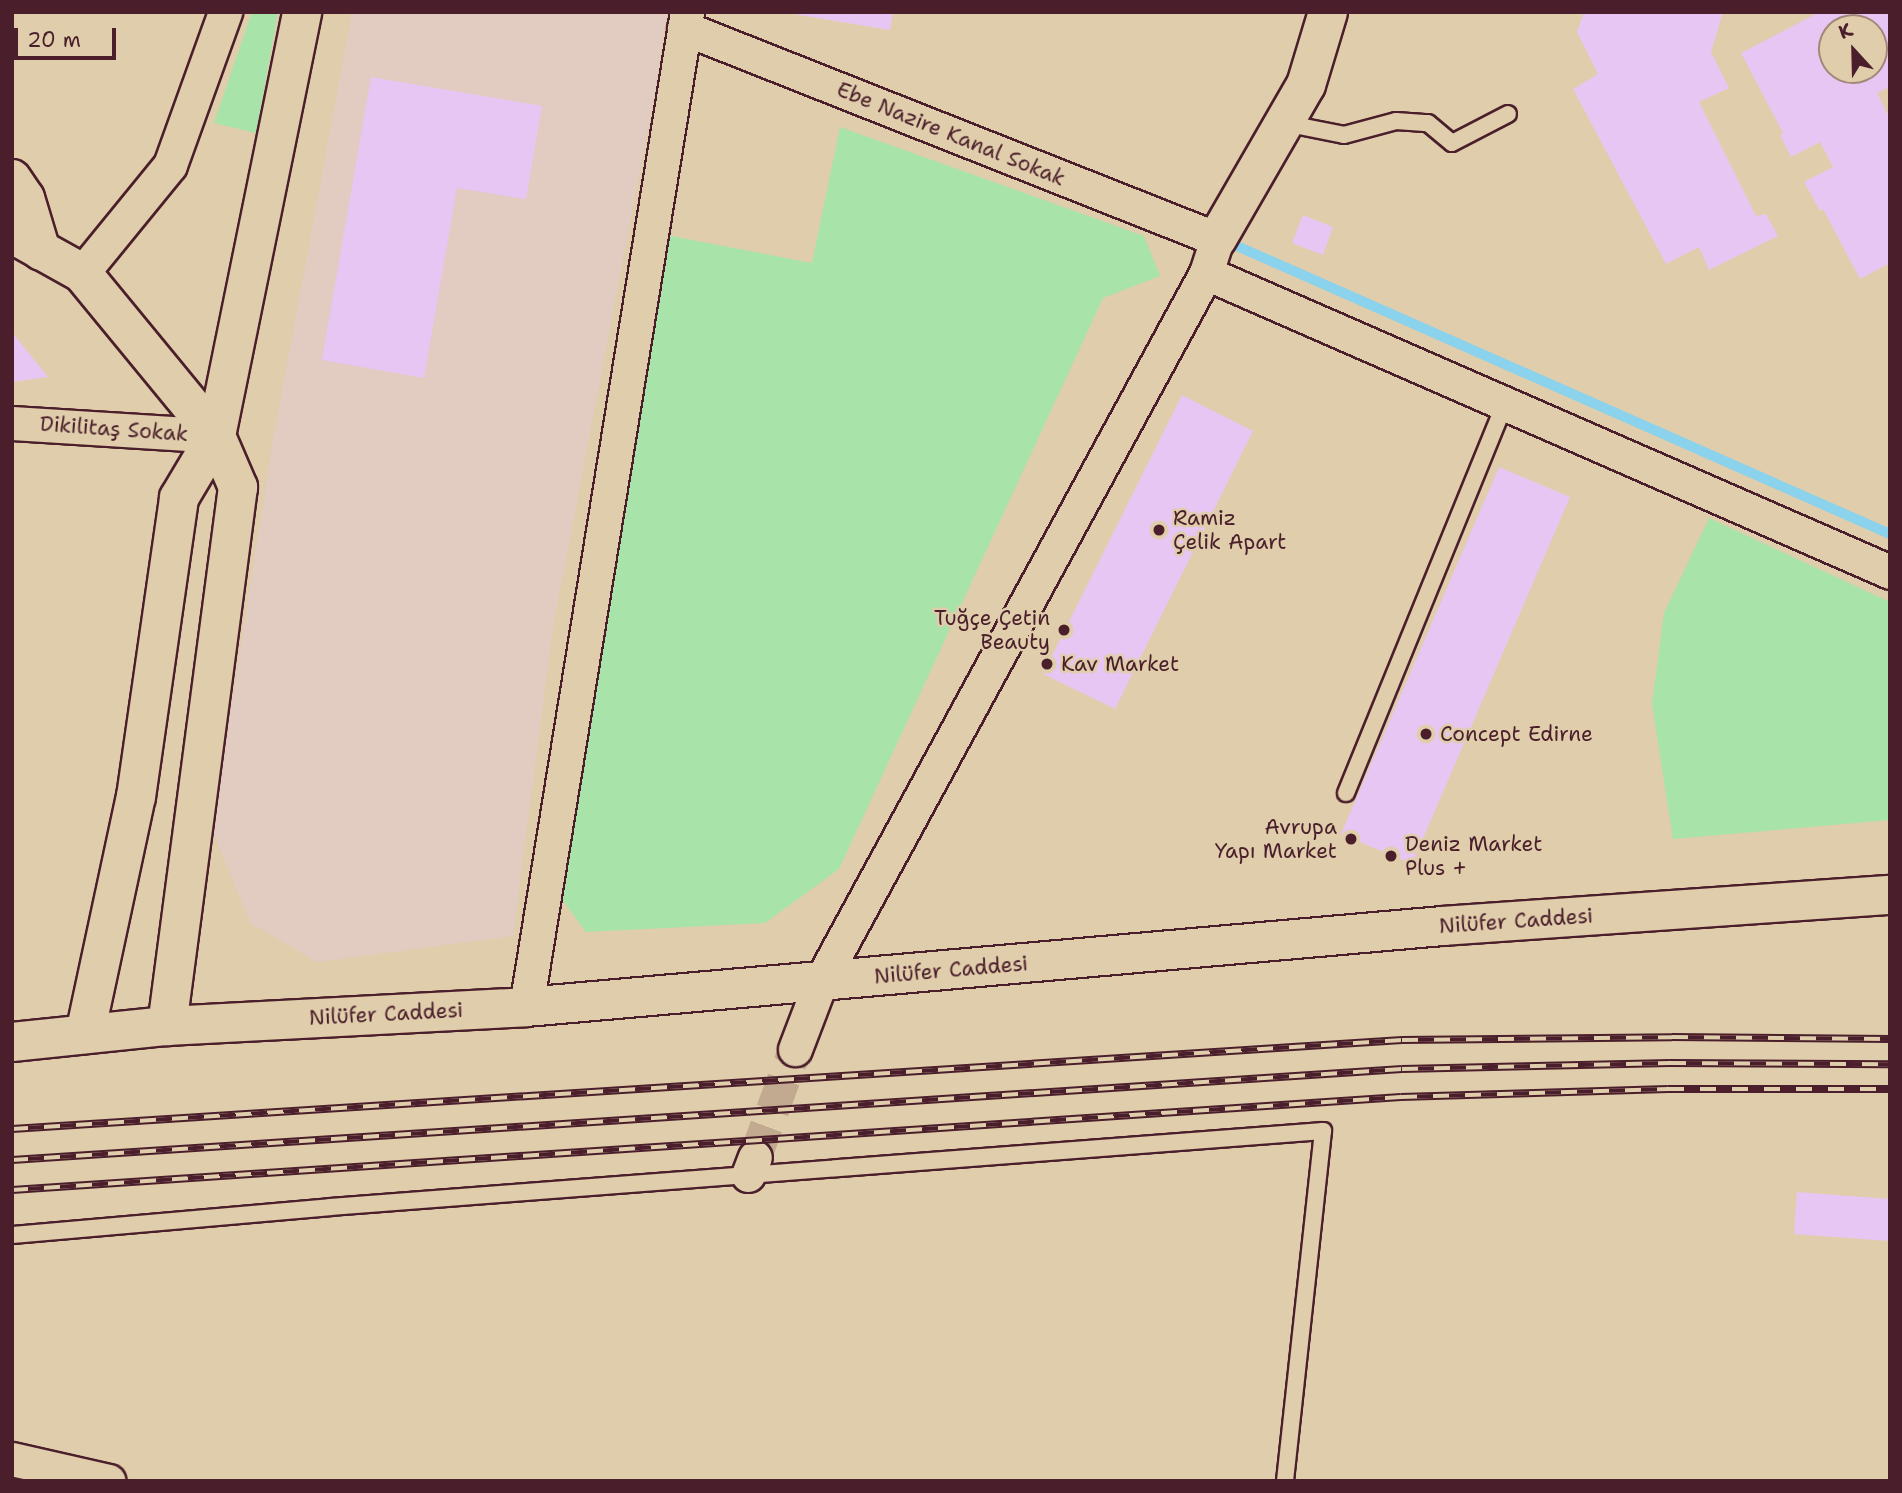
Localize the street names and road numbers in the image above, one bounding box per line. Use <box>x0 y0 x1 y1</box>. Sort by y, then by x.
street label: Ebe Nazire Kanal Sokak <box>833 77 1069 191</box>
street label: Dikilitaş Sokak <box>39 411 189 447</box>
street label: Nilüfer Caddesi <box>1438 903 1594 939</box>
street label: Nilüfer Caddesi <box>873 951 1029 989</box>
street label: Nilüfer Caddesi <box>308 997 464 1031</box>

